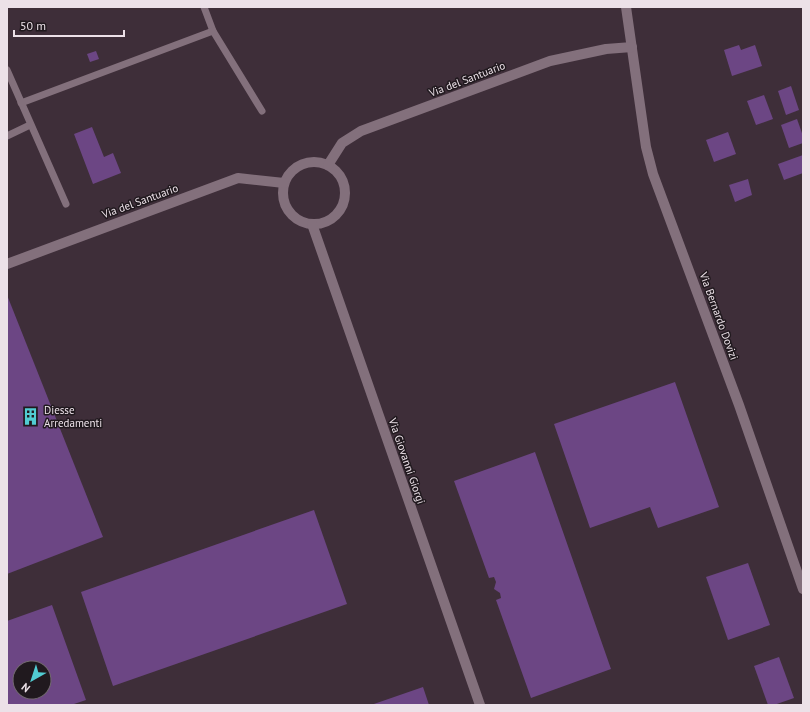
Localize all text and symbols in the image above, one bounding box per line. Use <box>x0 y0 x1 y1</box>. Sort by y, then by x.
scale bar <box>14 12 124 38</box>
text: 50 m <box>20 18 46 33</box>
street label: Via del Santuario <box>426 58 507 100</box>
street label: Via del Santuario <box>99 181 180 222</box>
street label: Via Bernardo Dovizi <box>696 269 741 362</box>
place label: Diesse Arredamenti <box>44 403 102 430</box>
building icon: Diesse Arredamenti <box>21 406 41 426</box>
street label: Via Giovanni Giorgi <box>385 415 428 506</box>
north arrow <box>12 660 52 700</box>
text: N <box>18 680 33 695</box>

